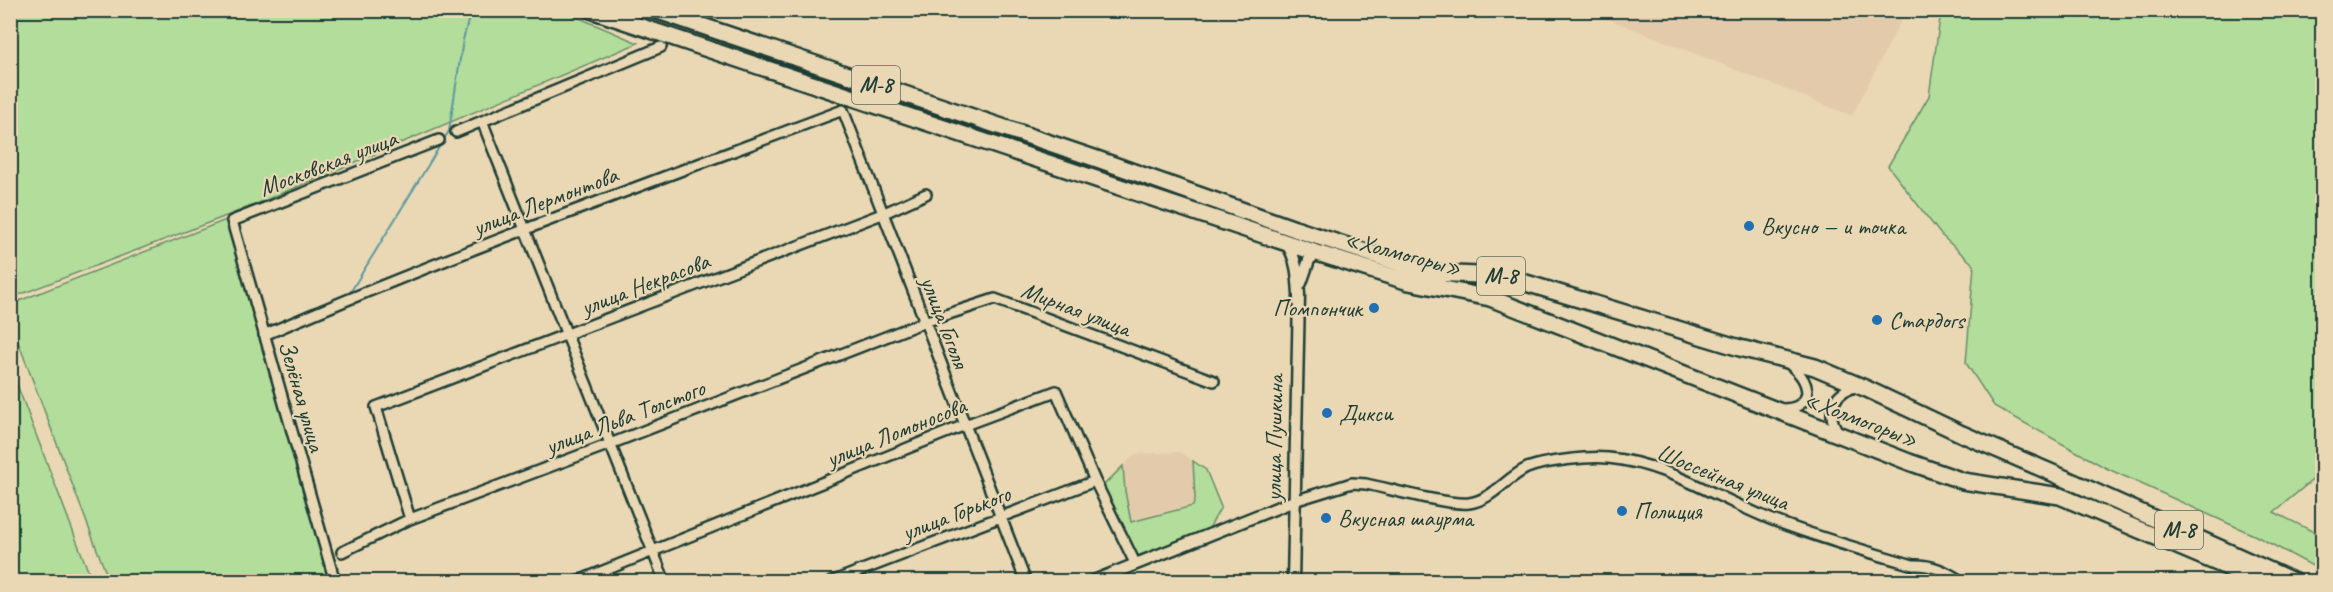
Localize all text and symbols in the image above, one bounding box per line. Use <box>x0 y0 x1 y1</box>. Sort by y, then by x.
road number: М-8 <box>852 66 900 104</box>
street label: Московская улица <box>255 122 403 203</box>
street label: улица Лермонтова <box>466 159 623 243</box>
place label: Вкусно — и точка <box>1761 211 1907 241</box>
marker: Вкусно — и точка <box>1742 219 1756 233</box>
street label: «Холмогоры» <box>1341 223 1465 283</box>
street label: улица Некрасова <box>575 245 715 323</box>
road number: М-8 <box>1477 257 1525 295</box>
street label: улица Гоголя <box>913 270 977 374</box>
street label: Мирная улица <box>1017 274 1137 344</box>
place label: Помпончик <box>1273 293 1364 323</box>
marker: Помпончик <box>1367 301 1381 315</box>
place label: Стардогs <box>1889 305 1967 335</box>
marker: Стардогs <box>1870 313 1884 327</box>
street label: Зелёная улица <box>272 337 333 456</box>
street label: улица Льва Толстого <box>539 372 710 462</box>
street label: улица Пушкина <box>1258 372 1290 504</box>
street label: «Холмогоры» <box>1800 384 1922 454</box>
street label: улица Ломоносова <box>820 390 972 474</box>
place label: Дикси <box>1339 398 1394 428</box>
marker: Дикси <box>1320 406 1334 420</box>
street label: Шоссейная улица <box>1653 437 1795 518</box>
street label: улица Горького <box>896 478 1016 548</box>
place label: Полиция <box>1634 496 1703 526</box>
place label: Вкусная шаурма <box>1338 503 1475 533</box>
marker: Полиция <box>1615 504 1629 518</box>
marker: Вкусная шаурма <box>1319 511 1333 525</box>
road number: М-8 <box>2155 511 2203 549</box>

